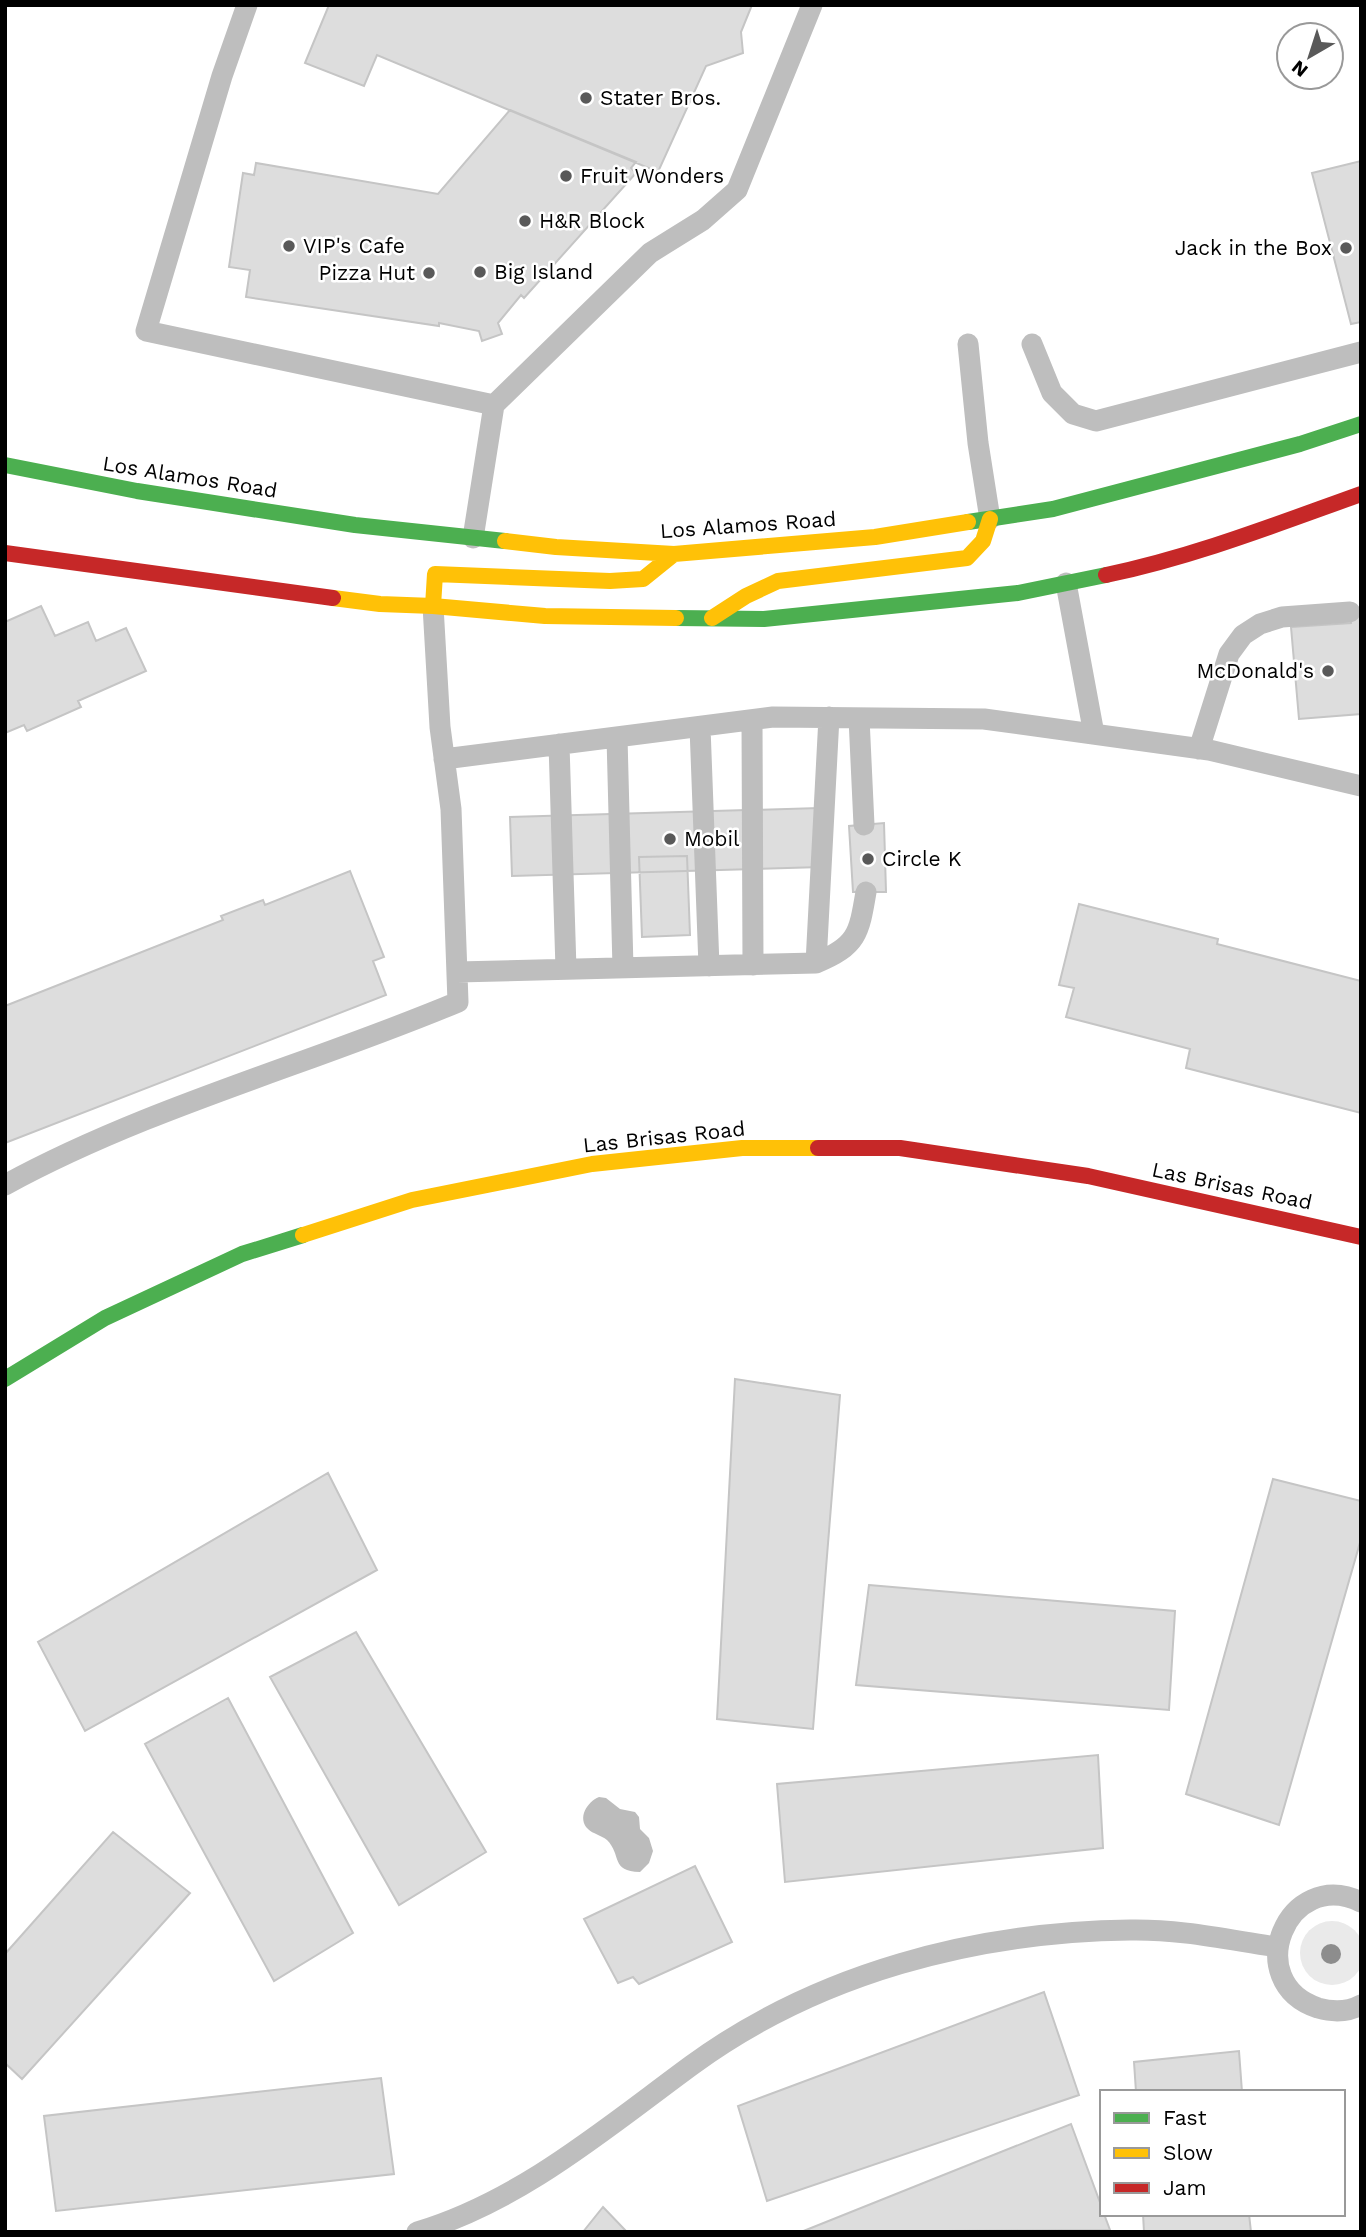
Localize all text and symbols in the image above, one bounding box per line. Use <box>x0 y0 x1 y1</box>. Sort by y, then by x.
north arrow <box>1275 21 1345 91</box>
text: N <box>1287 55 1312 82</box>
place label: Stater Bros. <box>600 85 721 110</box>
marker: Stater Bros. <box>578 90 594 106</box>
place label: Fruit Wonders <box>580 163 724 188</box>
marker: Fruit Wonders <box>558 168 574 184</box>
place label: H&R Block <box>539 208 645 233</box>
marker: H&R Block <box>517 213 533 229</box>
place label: VIP's Cafe <box>303 233 405 258</box>
place label: Jack in the Box <box>1175 235 1332 260</box>
marker: VIP's Cafe <box>281 238 297 254</box>
marker: Jack in the Box <box>1338 240 1354 256</box>
place label: Big Island <box>494 259 593 284</box>
place label: Pizza Hut <box>319 260 415 285</box>
marker: Big Island <box>472 264 488 280</box>
marker: Pizza Hut <box>421 265 437 281</box>
street label: Los Alamos Road <box>101 450 279 503</box>
street label: Los Alamos Road <box>659 506 837 543</box>
place label: McDonald's <box>1197 658 1314 683</box>
marker: McDonald's <box>1320 663 1336 679</box>
place label: Mobil <box>684 826 740 851</box>
marker: Mobil <box>662 831 678 847</box>
place label: Circle K <box>882 846 962 871</box>
marker: Circle K <box>860 851 876 867</box>
street label: Las Brisas Road <box>582 1116 746 1157</box>
street label: Las Brisas Road <box>1150 1156 1314 1215</box>
legend <box>1100 2090 1345 2216</box>
text: Fast <box>1163 2105 1207 2130</box>
text: Slow <box>1163 2140 1213 2165</box>
text: Jam <box>1163 2175 1206 2200</box>

